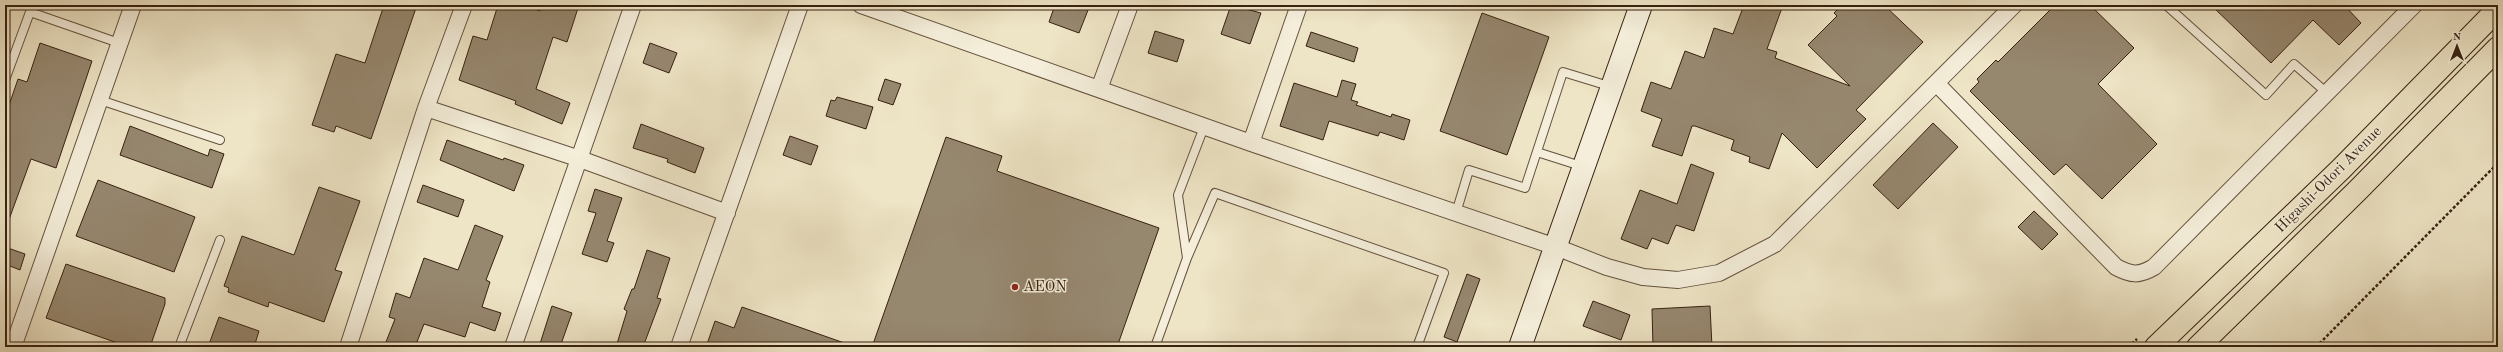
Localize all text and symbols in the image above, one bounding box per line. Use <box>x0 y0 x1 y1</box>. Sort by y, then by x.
north arrow <box>2437 26 2477 66</box>
text: N <box>2453 32 2462 43</box>
street label: Higashi-Odori Avenue <box>2273 124 2385 236</box>
place label: AEON <box>1023 280 1067 295</box>
marker: AEON <box>1010 282 1020 292</box>

